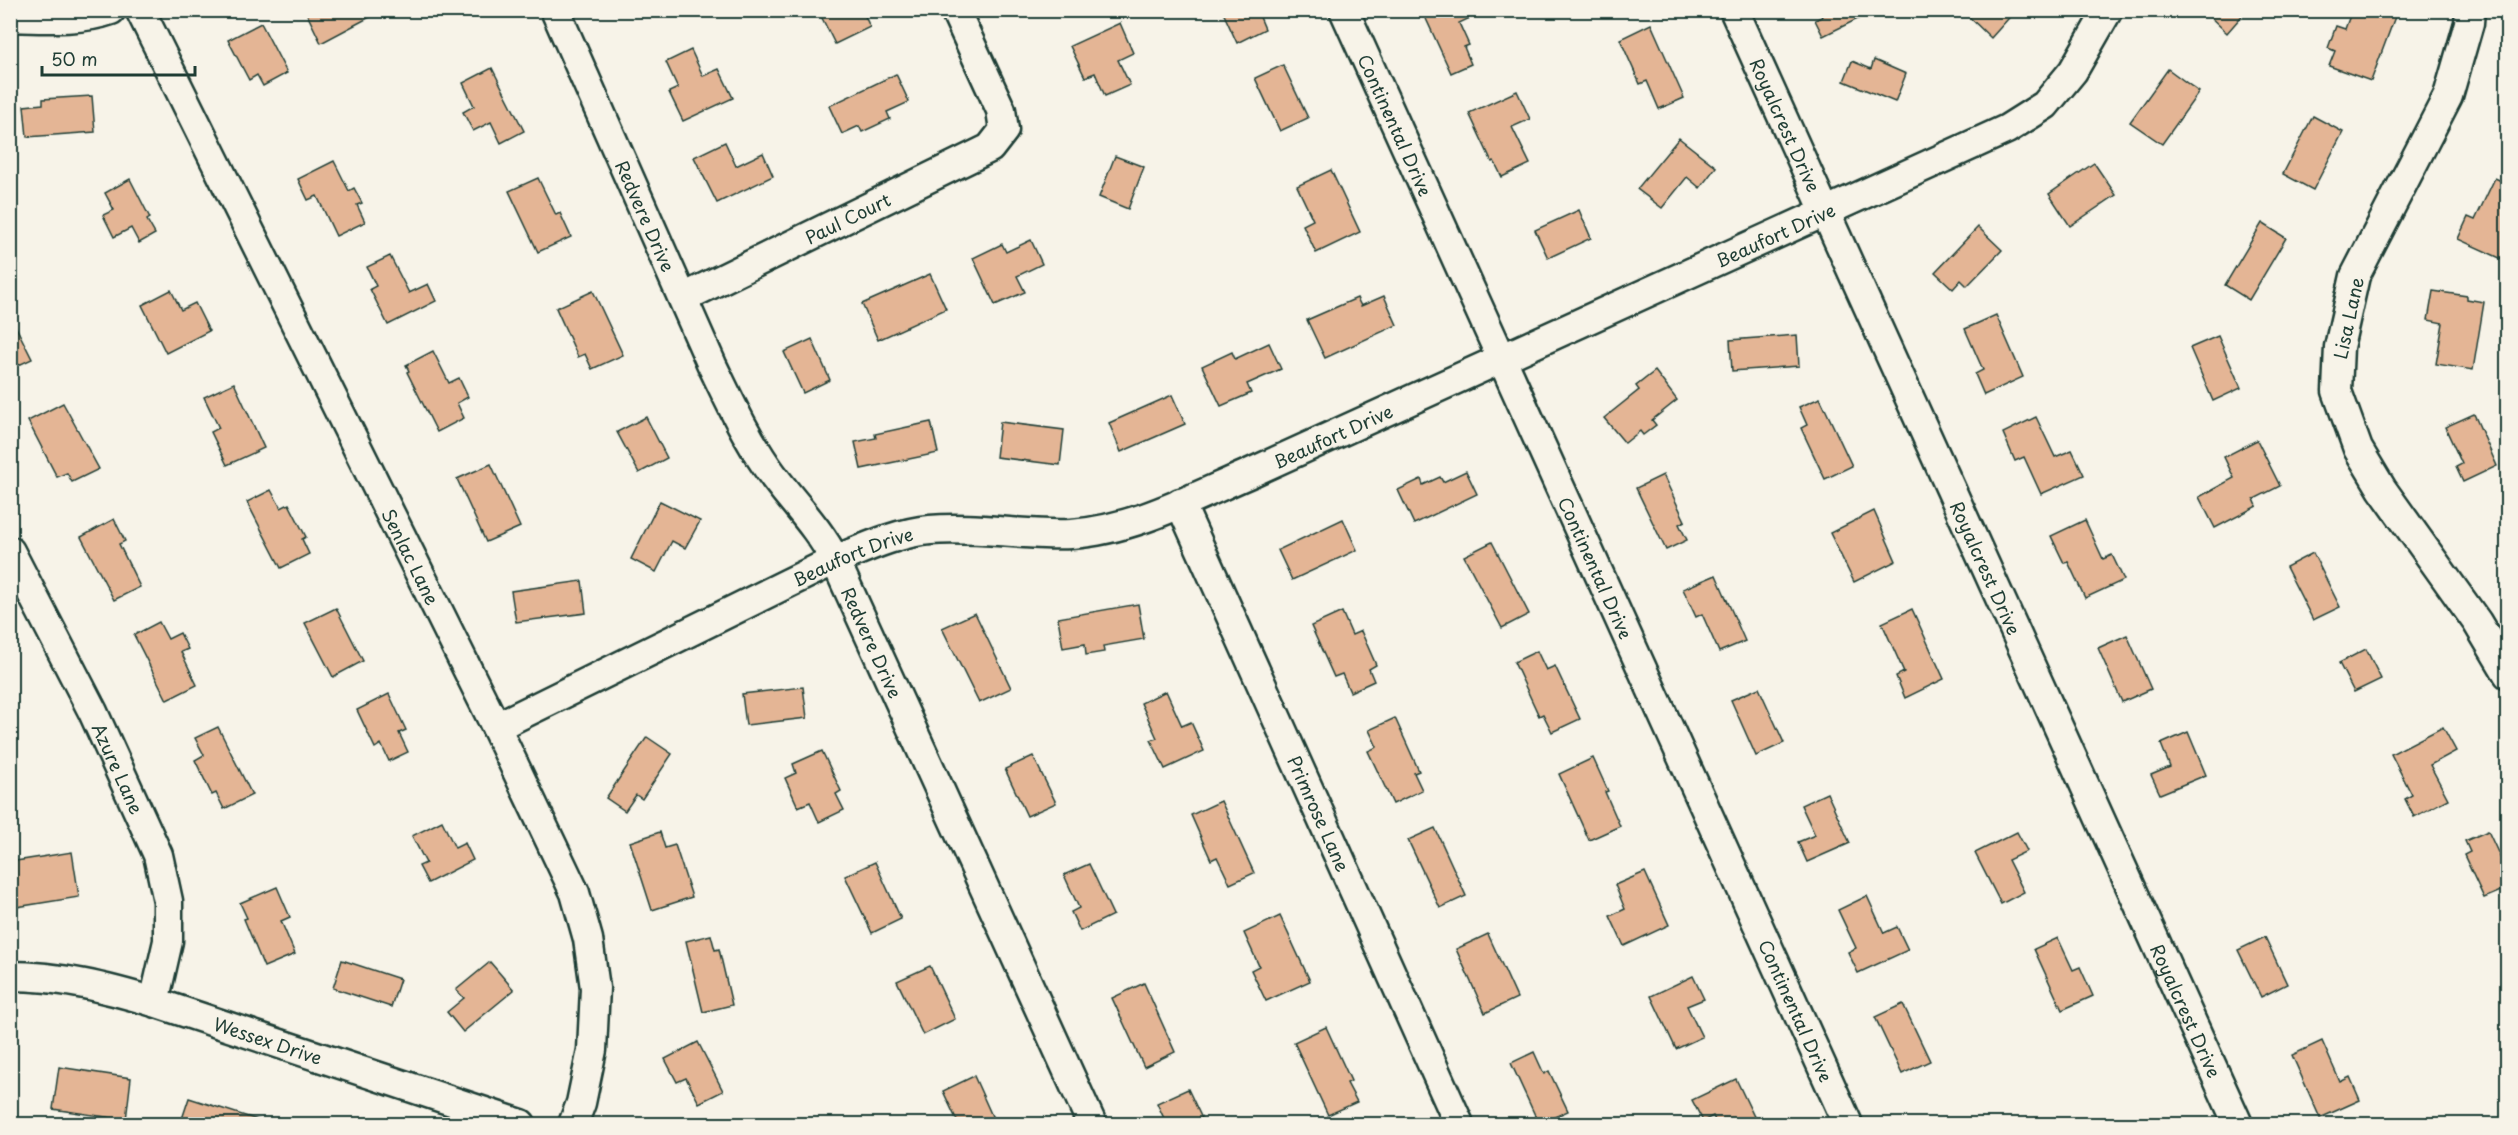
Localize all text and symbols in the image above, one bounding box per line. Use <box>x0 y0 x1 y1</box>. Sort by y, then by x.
scale bar <box>42 39 195 77</box>
text: 50 m <box>51 45 98 72</box>
street label: Continental Drive <box>1352 49 1440 200</box>
street label: Royalcrest Drive <box>1744 53 1828 196</box>
street label: Redvere Drive <box>610 156 682 276</box>
street label: Paul Court <box>800 185 895 250</box>
street label: Beaufort Drive <box>1711 196 1839 273</box>
street label: Lisa Lane <box>2326 274 2370 362</box>
street label: Beaufort Drive <box>1269 397 1397 474</box>
street label: Continental Drive <box>1552 492 1640 643</box>
street label: Royalcrest Drive <box>1944 496 2028 639</box>
street label: Senlac Lane <box>376 503 447 609</box>
street label: Beaufort Drive <box>788 519 916 593</box>
street label: Redvere Drive <box>836 582 910 702</box>
street label: Azure Lane <box>86 718 151 818</box>
street label: Primrose Lane <box>1281 751 1357 876</box>
street label: Continental Drive <box>1753 935 1841 1086</box>
street label: Royalcrest Drive <box>2145 939 2229 1082</box>
street label: Wessex Drive <box>210 1009 326 1071</box>

